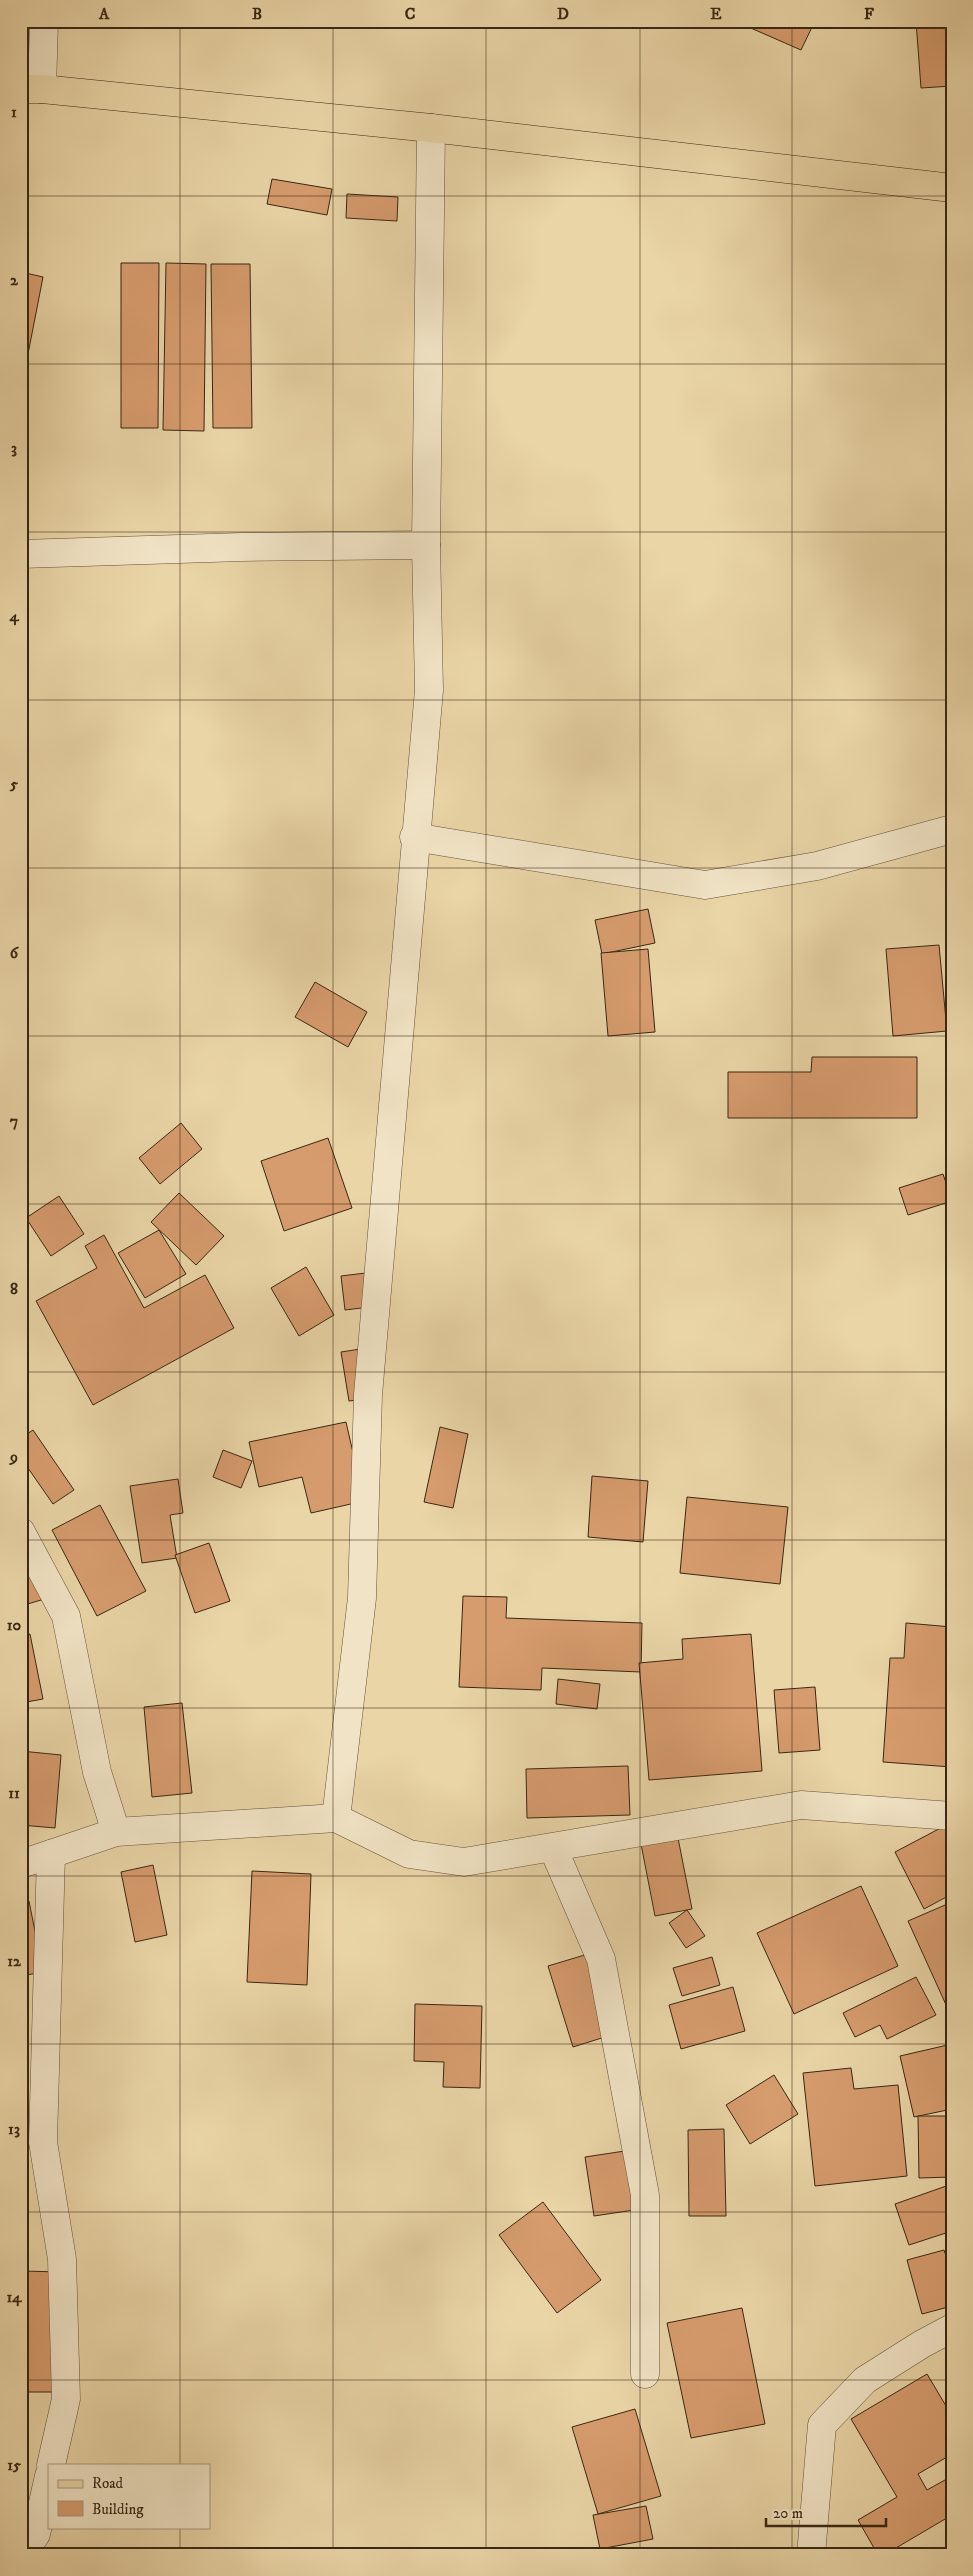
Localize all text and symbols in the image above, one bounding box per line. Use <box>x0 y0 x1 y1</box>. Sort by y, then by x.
text: A <box>98 4 110 24</box>
text: B <box>252 4 262 24</box>
text: C <box>405 4 415 24</box>
text: D <box>557 4 569 24</box>
text: E <box>710 4 722 24</box>
text: F <box>864 4 874 24</box>
text: 1 <box>11 102 17 122</box>
text: 2 <box>10 270 19 290</box>
text: 3 <box>11 438 17 458</box>
text: 4 <box>8 606 19 626</box>
text: 5 <box>9 774 18 794</box>
text: 6 <box>10 943 20 963</box>
text: 7 <box>10 1111 18 1131</box>
text: 8 <box>10 1279 18 1299</box>
text: 9 <box>9 1447 18 1467</box>
text: 10 <box>7 1615 22 1635</box>
text: 11 <box>8 1783 20 1803</box>
text: 12 <box>7 1951 22 1971</box>
text: 13 <box>8 2119 20 2139</box>
text: 14 <box>6 2287 22 2307</box>
text: 15 <box>7 2455 21 2475</box>
legend <box>48 2464 210 2528</box>
text: Road <box>92 2474 124 2493</box>
scale bar <box>766 2496 886 2528</box>
text: Building <box>92 2500 144 2519</box>
text: 20 m <box>773 2504 803 2523</box>

